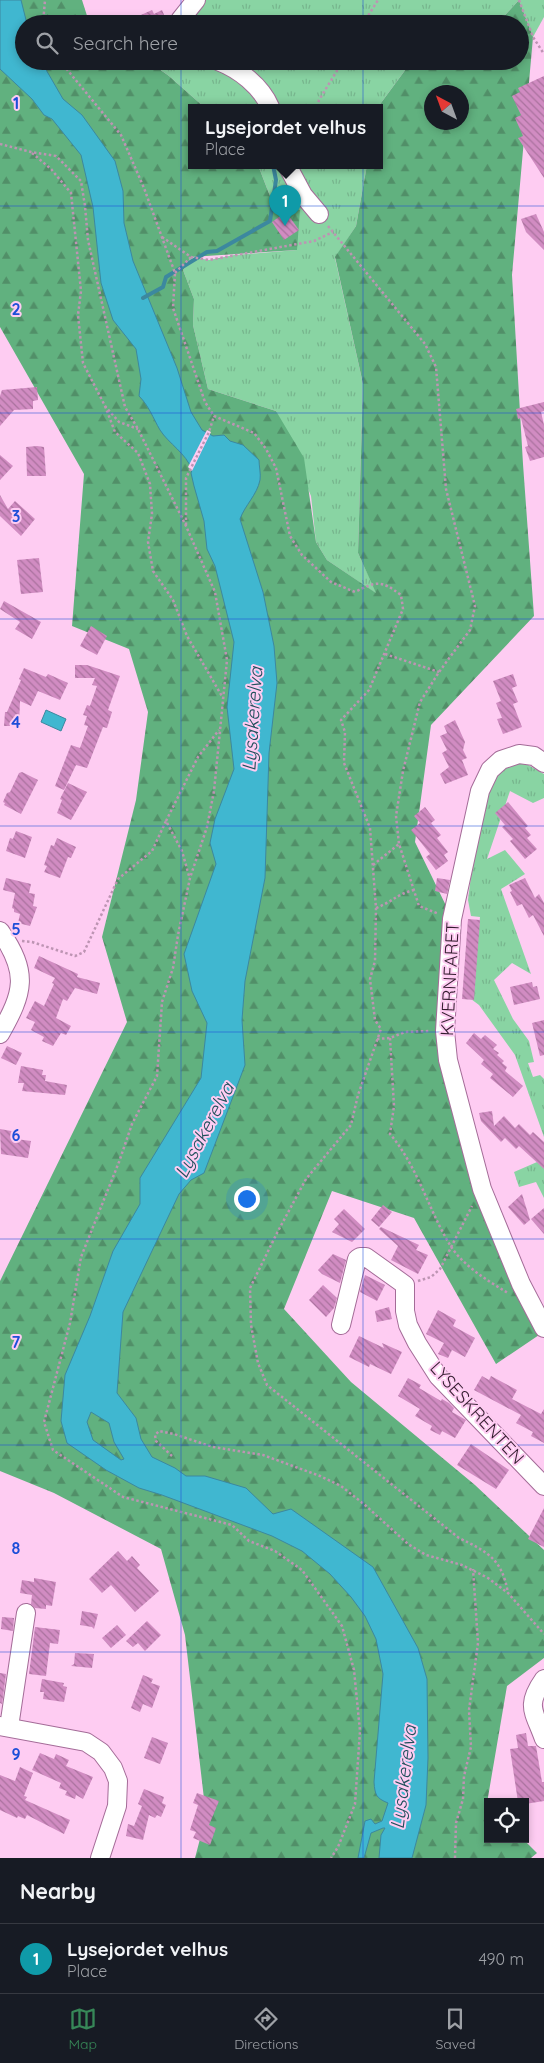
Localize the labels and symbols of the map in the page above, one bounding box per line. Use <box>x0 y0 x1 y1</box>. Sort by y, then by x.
north arrow <box>424 85 469 130</box>
text: 1 <box>13 93 19 113</box>
pin: 1 <box>269 185 301 226</box>
text: 2 <box>11 299 21 319</box>
text: 3 <box>12 506 20 526</box>
water label: Lysakerelva <box>236 665 268 772</box>
text: 4 <box>11 712 21 732</box>
text: 5 <box>11 919 21 939</box>
street label: KVERNFARET <box>435 921 464 1036</box>
water label: Lysakerelva <box>169 1077 240 1182</box>
text: 6 <box>12 1125 21 1145</box>
your location <box>234 1186 260 1212</box>
text: 7 <box>12 1332 21 1352</box>
street label: LYSESKRENTEN <box>425 1357 530 1469</box>
text: 8 <box>12 1538 21 1558</box>
water label: Lysakerelva <box>385 1722 421 1830</box>
text: 9 <box>11 1744 21 1764</box>

